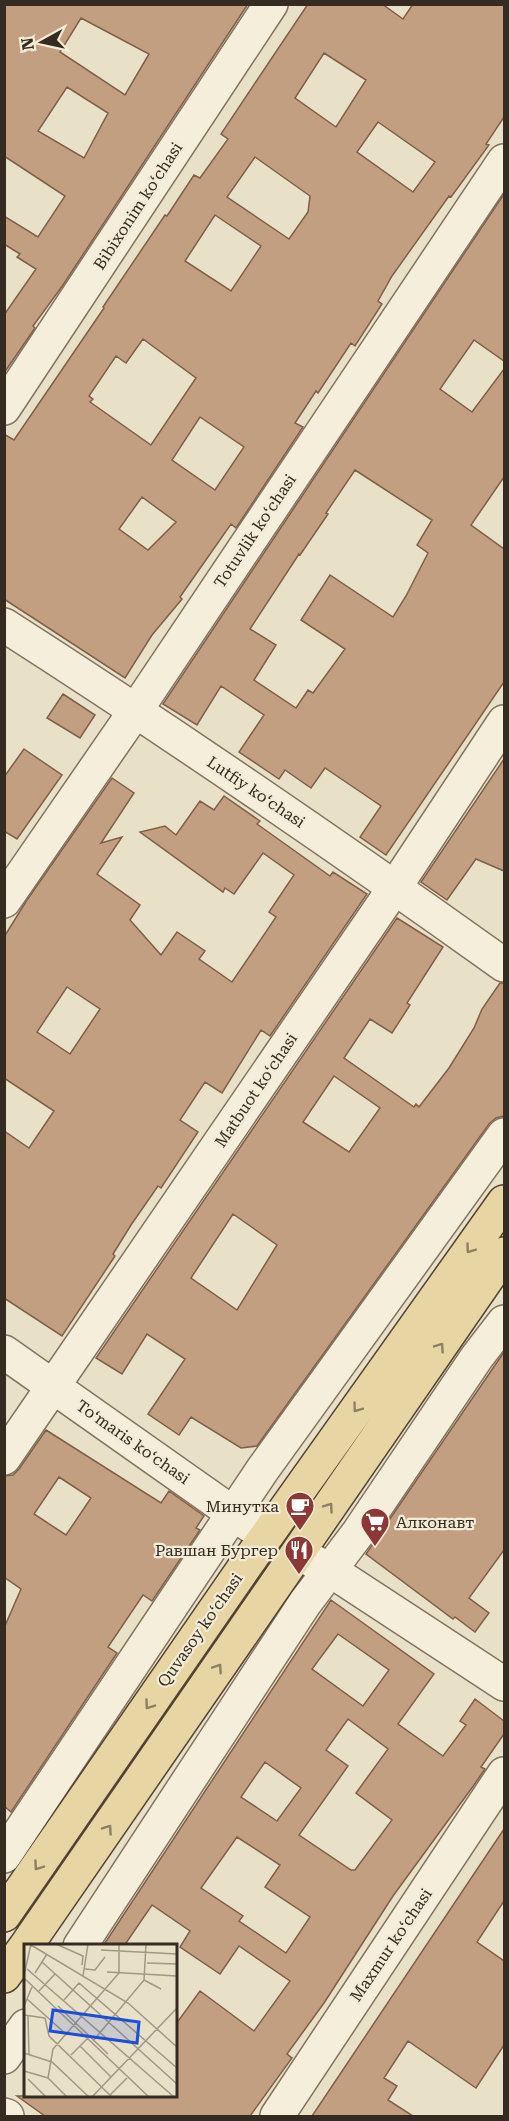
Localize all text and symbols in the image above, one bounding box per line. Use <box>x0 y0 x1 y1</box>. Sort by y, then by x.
north arrow <box>12 12 72 72</box>
text: N <box>17 37 38 51</box>
street label: Bibixonim koʻchasi <box>90 139 186 273</box>
street label: Totuvlik koʻchasi <box>210 471 300 591</box>
street label: Lutfiy koʻchasi <box>203 752 309 832</box>
street label: Matbuot koʻchasi <box>211 1029 301 1151</box>
one-way arrow <box>467 1243 478 1254</box>
one-way arrow <box>433 1343 444 1354</box>
street label: Toʻmaris koʻchasi <box>73 1396 193 1488</box>
one-way arrow <box>353 1401 364 1412</box>
cafe icon: Минутка <box>284 1490 316 1532</box>
place label: Минутка <box>206 1497 279 1516</box>
one-way arrow <box>322 1503 333 1514</box>
supermarket icon: Алконавт <box>359 1506 391 1548</box>
place label: Алконавт <box>396 1513 474 1532</box>
restaurant icon: Равшан Бургер <box>283 1534 315 1576</box>
place label: Равшан Бургер <box>155 1541 278 1560</box>
street label: Quvasoy koʻchasi <box>154 1569 246 1691</box>
one-way arrow <box>211 1664 222 1675</box>
one-way arrow <box>145 1699 156 1710</box>
one-way arrow <box>101 1824 112 1835</box>
one-way arrow <box>34 1859 45 1870</box>
street label: Maxmur koʻchasi <box>346 1885 436 2005</box>
inset map <box>24 1944 177 2097</box>

